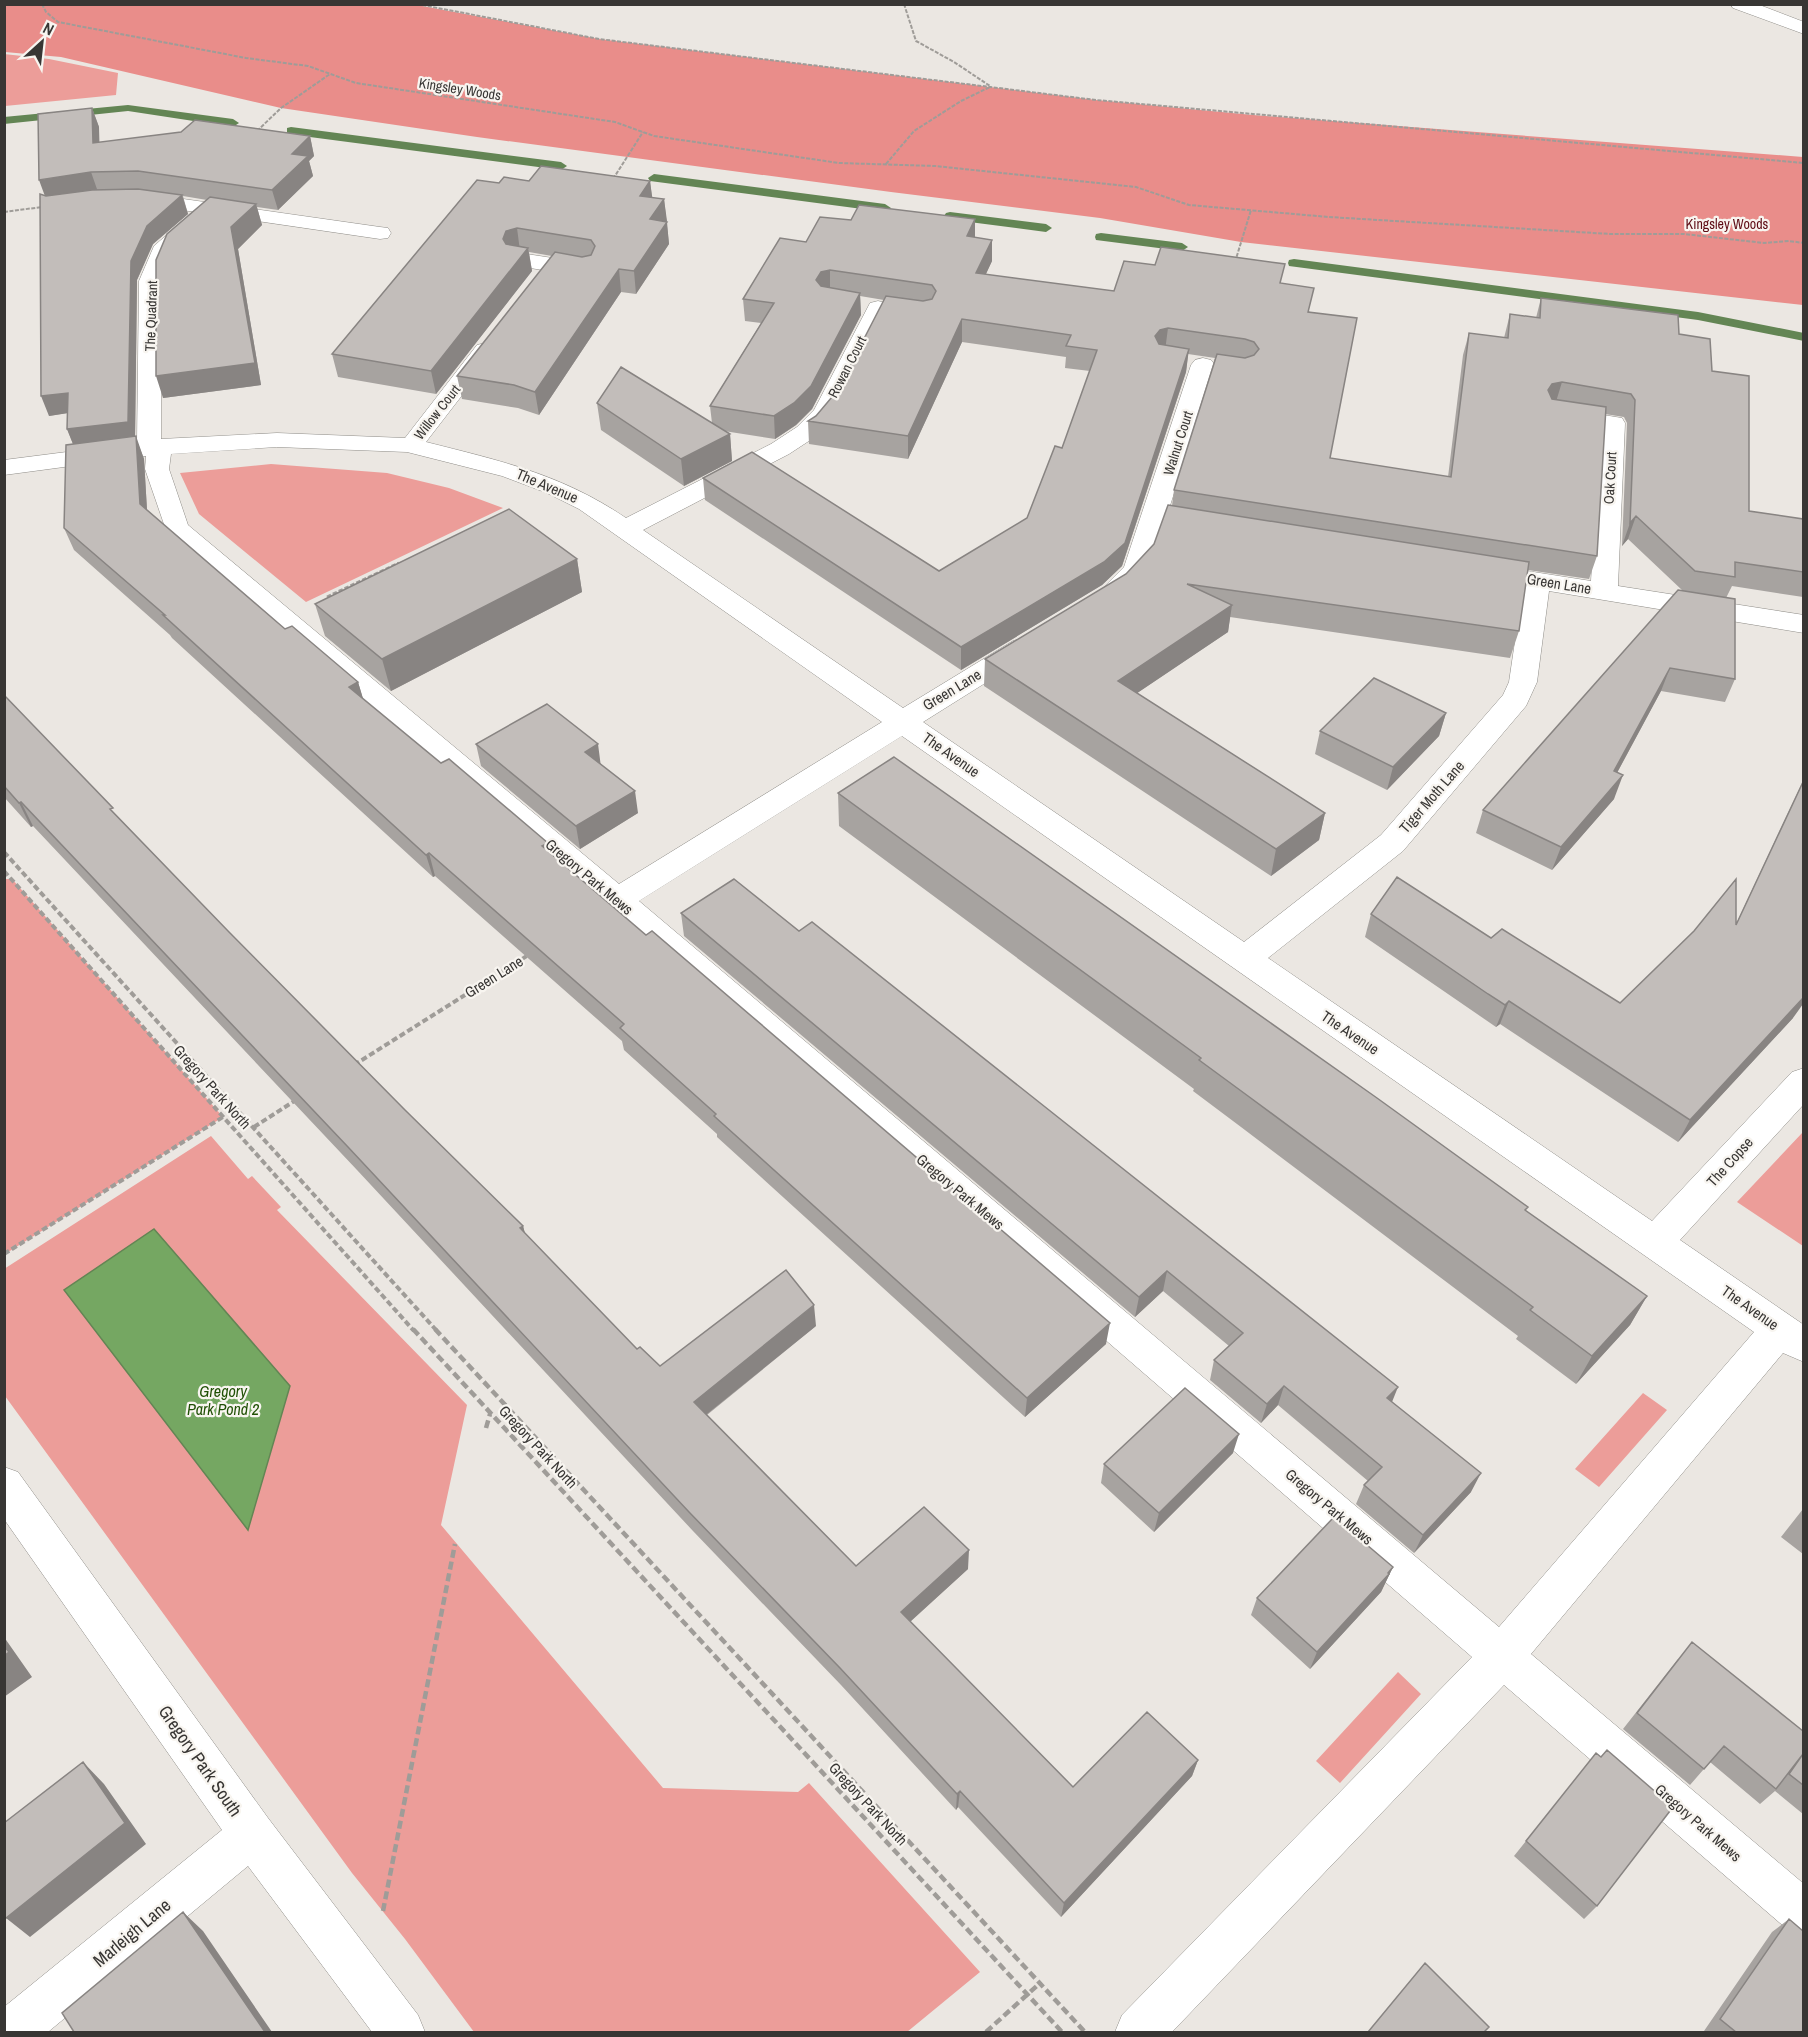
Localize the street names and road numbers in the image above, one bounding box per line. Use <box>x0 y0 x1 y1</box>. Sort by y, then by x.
street label: Kingsley Woods <box>418 74 503 104</box>
street label: The Quadrant <box>141 280 161 352</box>
street label: Rowan Court <box>824 333 870 401</box>
street label: Willow Court <box>410 381 464 443</box>
street label: Walnut Court <box>1159 409 1197 477</box>
street label: Oak Court <box>1600 451 1620 505</box>
street label: The Avenue <box>513 463 582 508</box>
street label: Green Lane <box>1525 568 1593 599</box>
street label: Green Lane <box>918 664 985 715</box>
street label: The Avenue <box>918 727 984 782</box>
street label: Tiger Moth Lane <box>1394 756 1469 838</box>
street label: Gregory Park Mews <box>541 834 638 920</box>
street label: Green Lane <box>461 950 527 1003</box>
street label: The Avenue <box>1317 1006 1383 1060</box>
street label: Gregory Park North <box>169 1040 256 1133</box>
street label: The Copse <box>1702 1132 1758 1191</box>
street label: Gregory Park Mews <box>912 1149 1009 1235</box>
street label: The Avenue <box>1717 1280 1783 1335</box>
street label: Gregory Park North <box>494 1401 582 1493</box>
street label: Gregory Park Mews <box>1281 1464 1378 1550</box>
street label: Gregory Park South <box>153 1700 248 1821</box>
street label: Gregory Park North <box>824 1758 912 1850</box>
street label: Gregory Park Mews <box>1650 1779 1746 1866</box>
street label: Marleigh Lane <box>88 1893 176 1973</box>

